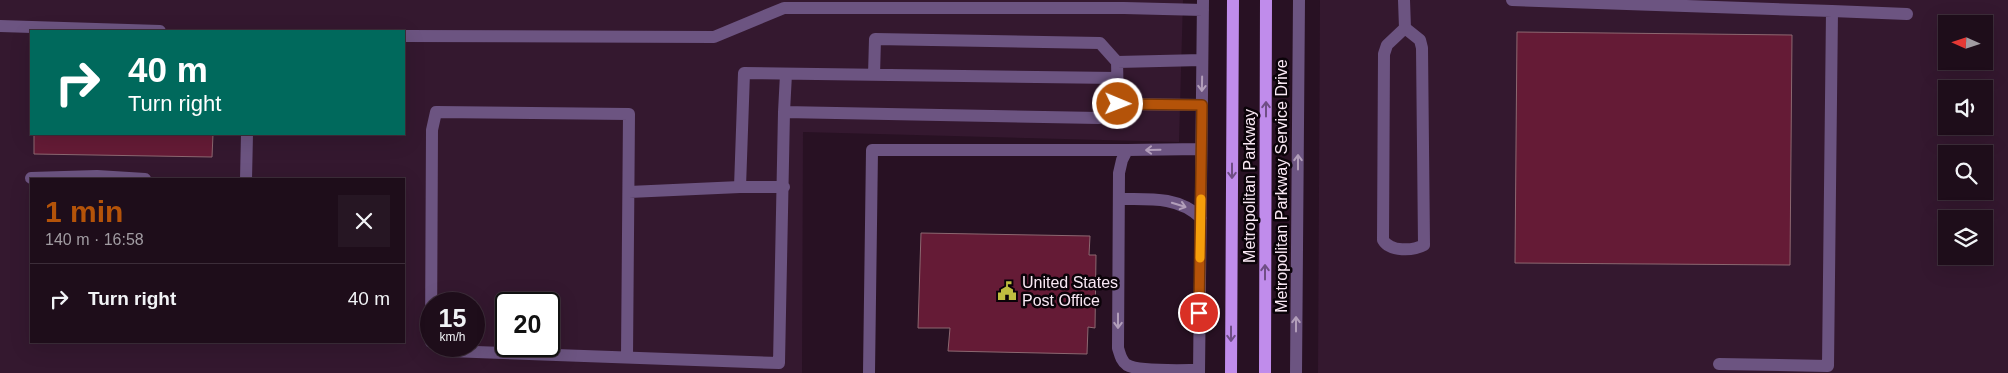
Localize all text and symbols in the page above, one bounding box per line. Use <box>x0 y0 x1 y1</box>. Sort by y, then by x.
north arrow <box>1938 15 1992 70</box>
map controls <box>1938 15 1993 265</box>
icon: right <box>45 50 110 115</box>
text: 40 m <box>128 50 208 89</box>
street label: Metropolitan Parkway Service Drive <box>1273 59 1290 313</box>
one-way arrow <box>1197 75 1207 91</box>
position arrow <box>1091 77 1143 129</box>
button: sound <box>1938 80 1993 135</box>
text: Turn right <box>128 91 221 116</box>
one-way arrow <box>1261 102 1271 118</box>
street label: Metropolitan Parkway <box>1241 109 1258 263</box>
one-way arrow <box>1145 145 1161 155</box>
button: search <box>1938 145 1993 200</box>
one-way arrow <box>1293 154 1303 170</box>
one-way arrow <box>1227 162 1237 179</box>
text: 1 min <box>45 195 123 228</box>
button: close <box>338 195 390 247</box>
one-way arrow <box>1171 200 1187 210</box>
button: layers <box>1938 210 1993 265</box>
text: 140 m · 16:58 <box>45 231 144 248</box>
one-way arrow <box>1260 264 1270 280</box>
place label: United States Post Office <box>1022 274 1118 309</box>
public building icon: United States Post Office <box>996 280 1018 302</box>
icon: right <box>45 285 73 313</box>
text: Turn right <box>88 288 176 309</box>
text: 40 m <box>348 288 390 309</box>
speed limit sign: 20 <box>495 292 560 357</box>
pin <box>1178 292 1220 334</box>
icon: arrive <box>1185 299 1213 327</box>
text: 15 <box>439 304 466 332</box>
one-way arrow <box>1113 312 1123 329</box>
one-way arrow <box>1291 317 1301 333</box>
one-way arrow <box>1226 325 1236 341</box>
text: km/h <box>439 330 466 344</box>

